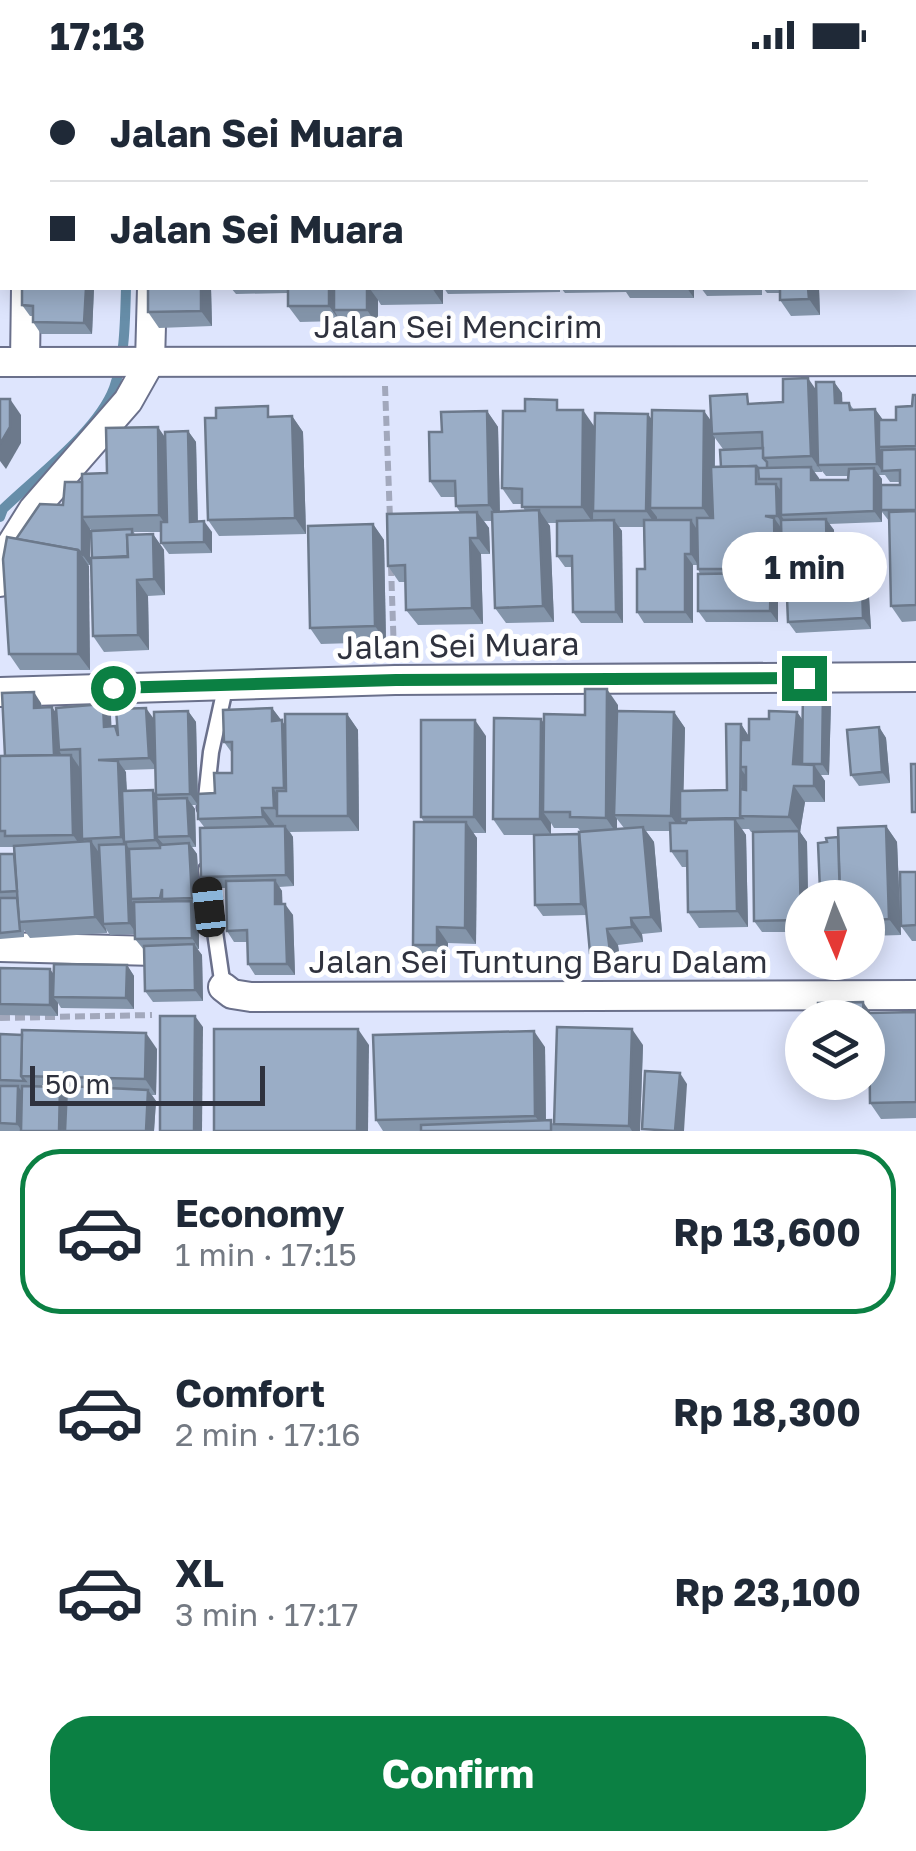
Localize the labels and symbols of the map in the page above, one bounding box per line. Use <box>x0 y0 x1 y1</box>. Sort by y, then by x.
street label: Jalan Sei Mencirim <box>314 307 602 345</box>
callout: 1 min <box>722 533 886 603</box>
street label: Jalan Sei Muara <box>336 624 580 666</box>
route end <box>782 656 827 701</box>
route start <box>91 666 136 711</box>
car <box>191 876 227 938</box>
north arrow <box>785 880 885 980</box>
street label: Jalan Sei Tuntung Baru Dalam <box>308 942 768 980</box>
scale bar <box>30 1061 265 1106</box>

